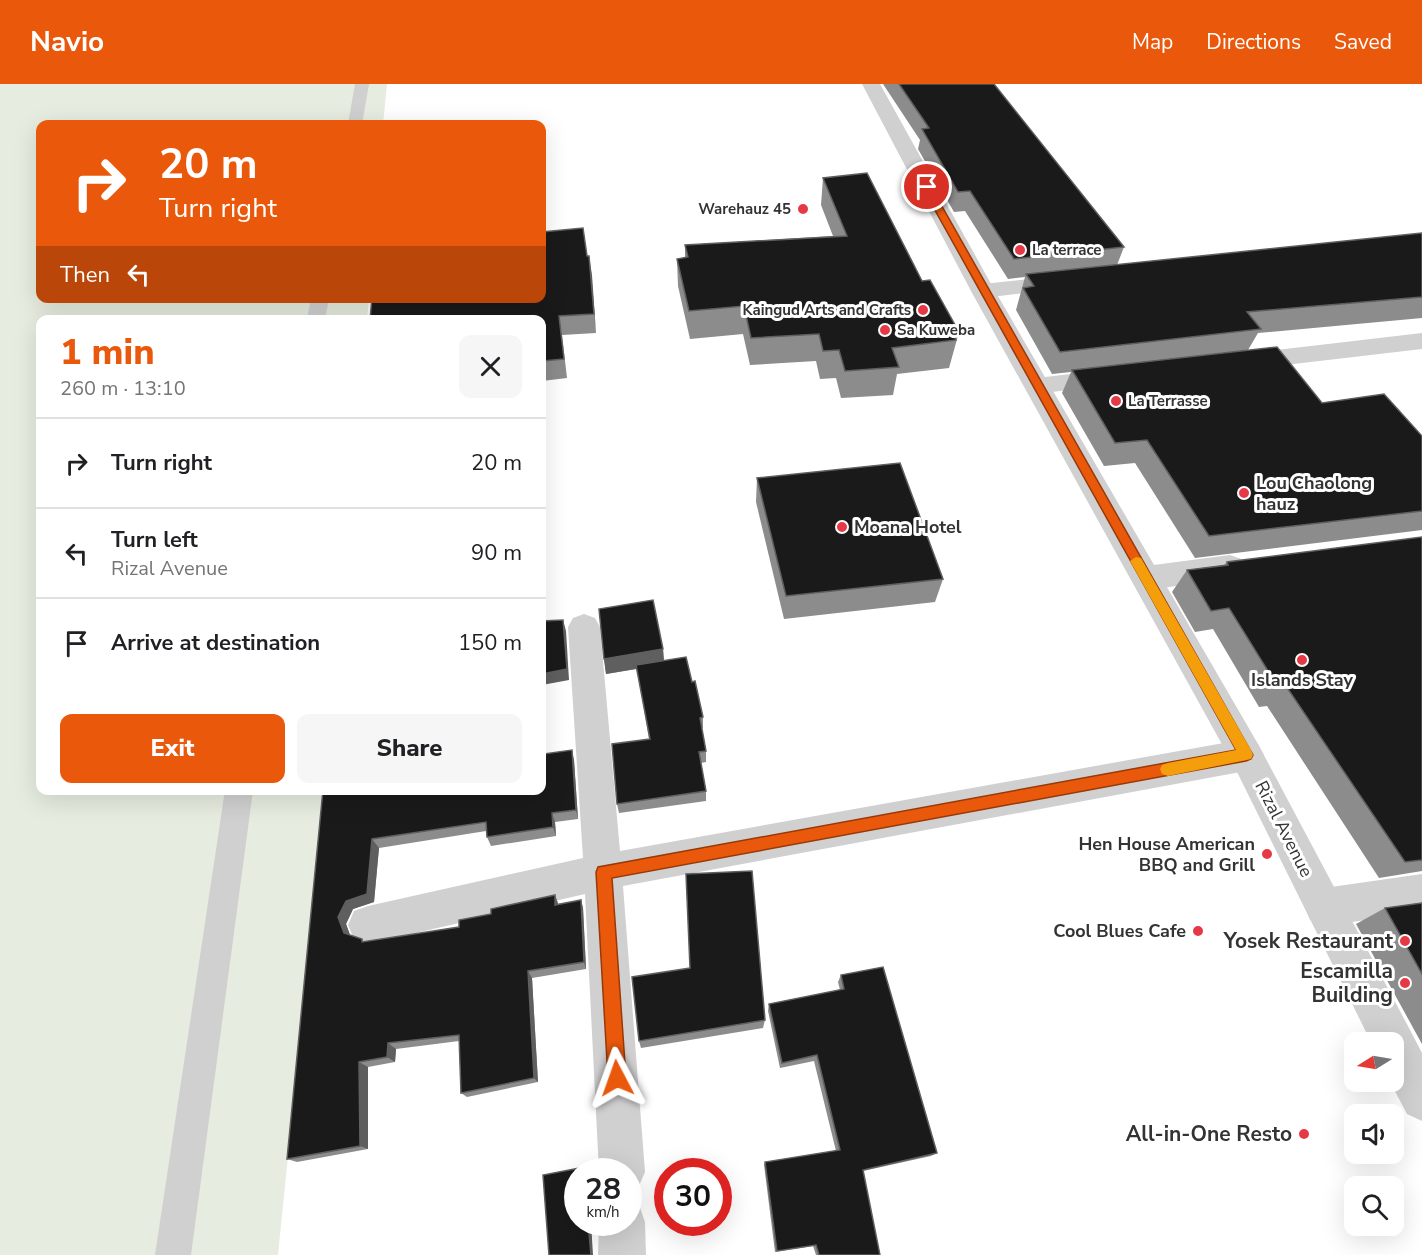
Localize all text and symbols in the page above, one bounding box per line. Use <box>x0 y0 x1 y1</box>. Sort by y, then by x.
text: Navio <box>30 23 104 61</box>
text: Map <box>1132 28 1173 56</box>
text: Directions <box>1206 28 1301 56</box>
text: Saved <box>1334 28 1392 56</box>
text: 20 m <box>159 136 258 193</box>
icon: right <box>60 144 138 222</box>
pin <box>901 161 952 212</box>
icon: arrive <box>910 170 943 203</box>
text: Turn right <box>159 190 277 227</box>
place label: Warehauz 45 <box>698 199 791 219</box>
marker: Warehauz 45 <box>796 202 810 216</box>
place label: La terrace <box>1032 240 1101 260</box>
marker: La terrace <box>1013 243 1027 257</box>
icon: left <box>122 258 155 291</box>
text: Then <box>60 260 110 290</box>
place label: Kaingud Arts and Crafts <box>743 300 911 320</box>
marker: Kaingud Arts and Crafts <box>916 303 930 317</box>
place label: Sa Kuweba <box>897 320 975 340</box>
marker: Sa Kuweba <box>878 323 892 337</box>
text: 1 min <box>60 328 155 377</box>
button: close <box>459 335 522 398</box>
text: 260 m · 13:10 <box>60 375 186 402</box>
place label: La Terrasse <box>1128 391 1208 411</box>
marker: La Terrasse <box>1109 394 1123 408</box>
icon: right <box>60 447 93 480</box>
text: Turn right <box>111 448 212 478</box>
text: 20 m <box>471 448 522 478</box>
place label: Lou Chaolong hauz <box>1256 471 1372 516</box>
marker: Lou Chaolong hauz <box>1237 486 1251 500</box>
place label: Moana Hotel <box>854 515 962 539</box>
marker: Moana Hotel <box>835 520 849 534</box>
text: Turn left <box>111 525 198 555</box>
icon: left <box>60 537 93 570</box>
text: 90 m <box>471 538 522 568</box>
text: Rizal Avenue <box>111 555 228 582</box>
icon: arrive <box>60 627 93 660</box>
text: Arrive at destination <box>111 628 320 658</box>
text: 150 m <box>458 628 522 658</box>
marker: Islands Stay <box>1295 653 1309 667</box>
place label: Islands Stay <box>1251 668 1353 692</box>
button: Exit <box>60 714 285 783</box>
button: Share <box>297 714 522 783</box>
street label: Rizal Avenue <box>1249 777 1319 881</box>
place label: Hen House American BBQ and Grill <box>1078 832 1255 877</box>
marker: Hen House American BBQ and Grill <box>1260 847 1274 861</box>
place label: Cool Blues Cafe <box>1053 919 1186 943</box>
marker: Cool Blues Cafe <box>1191 924 1205 938</box>
place label: Yosek Restaurant <box>1223 927 1394 955</box>
marker: Yosek Restaurant <box>1398 934 1412 948</box>
place label: Escamilla Building <box>1300 957 1393 1009</box>
marker: Escamilla Building <box>1398 976 1412 990</box>
north arrow <box>1344 1032 1404 1092</box>
map controls <box>1344 1032 1404 1236</box>
position arrow <box>585 1046 649 1110</box>
button: sound <box>1344 1104 1404 1164</box>
place label: All-in-One Resto <box>1126 1120 1292 1148</box>
marker: All-in-One Resto <box>1297 1127 1311 1141</box>
speed limit sign: 30 <box>654 1158 732 1236</box>
text: 28 <box>585 1169 621 1210</box>
button: search <box>1344 1176 1404 1236</box>
text: km/h <box>586 1202 620 1222</box>

